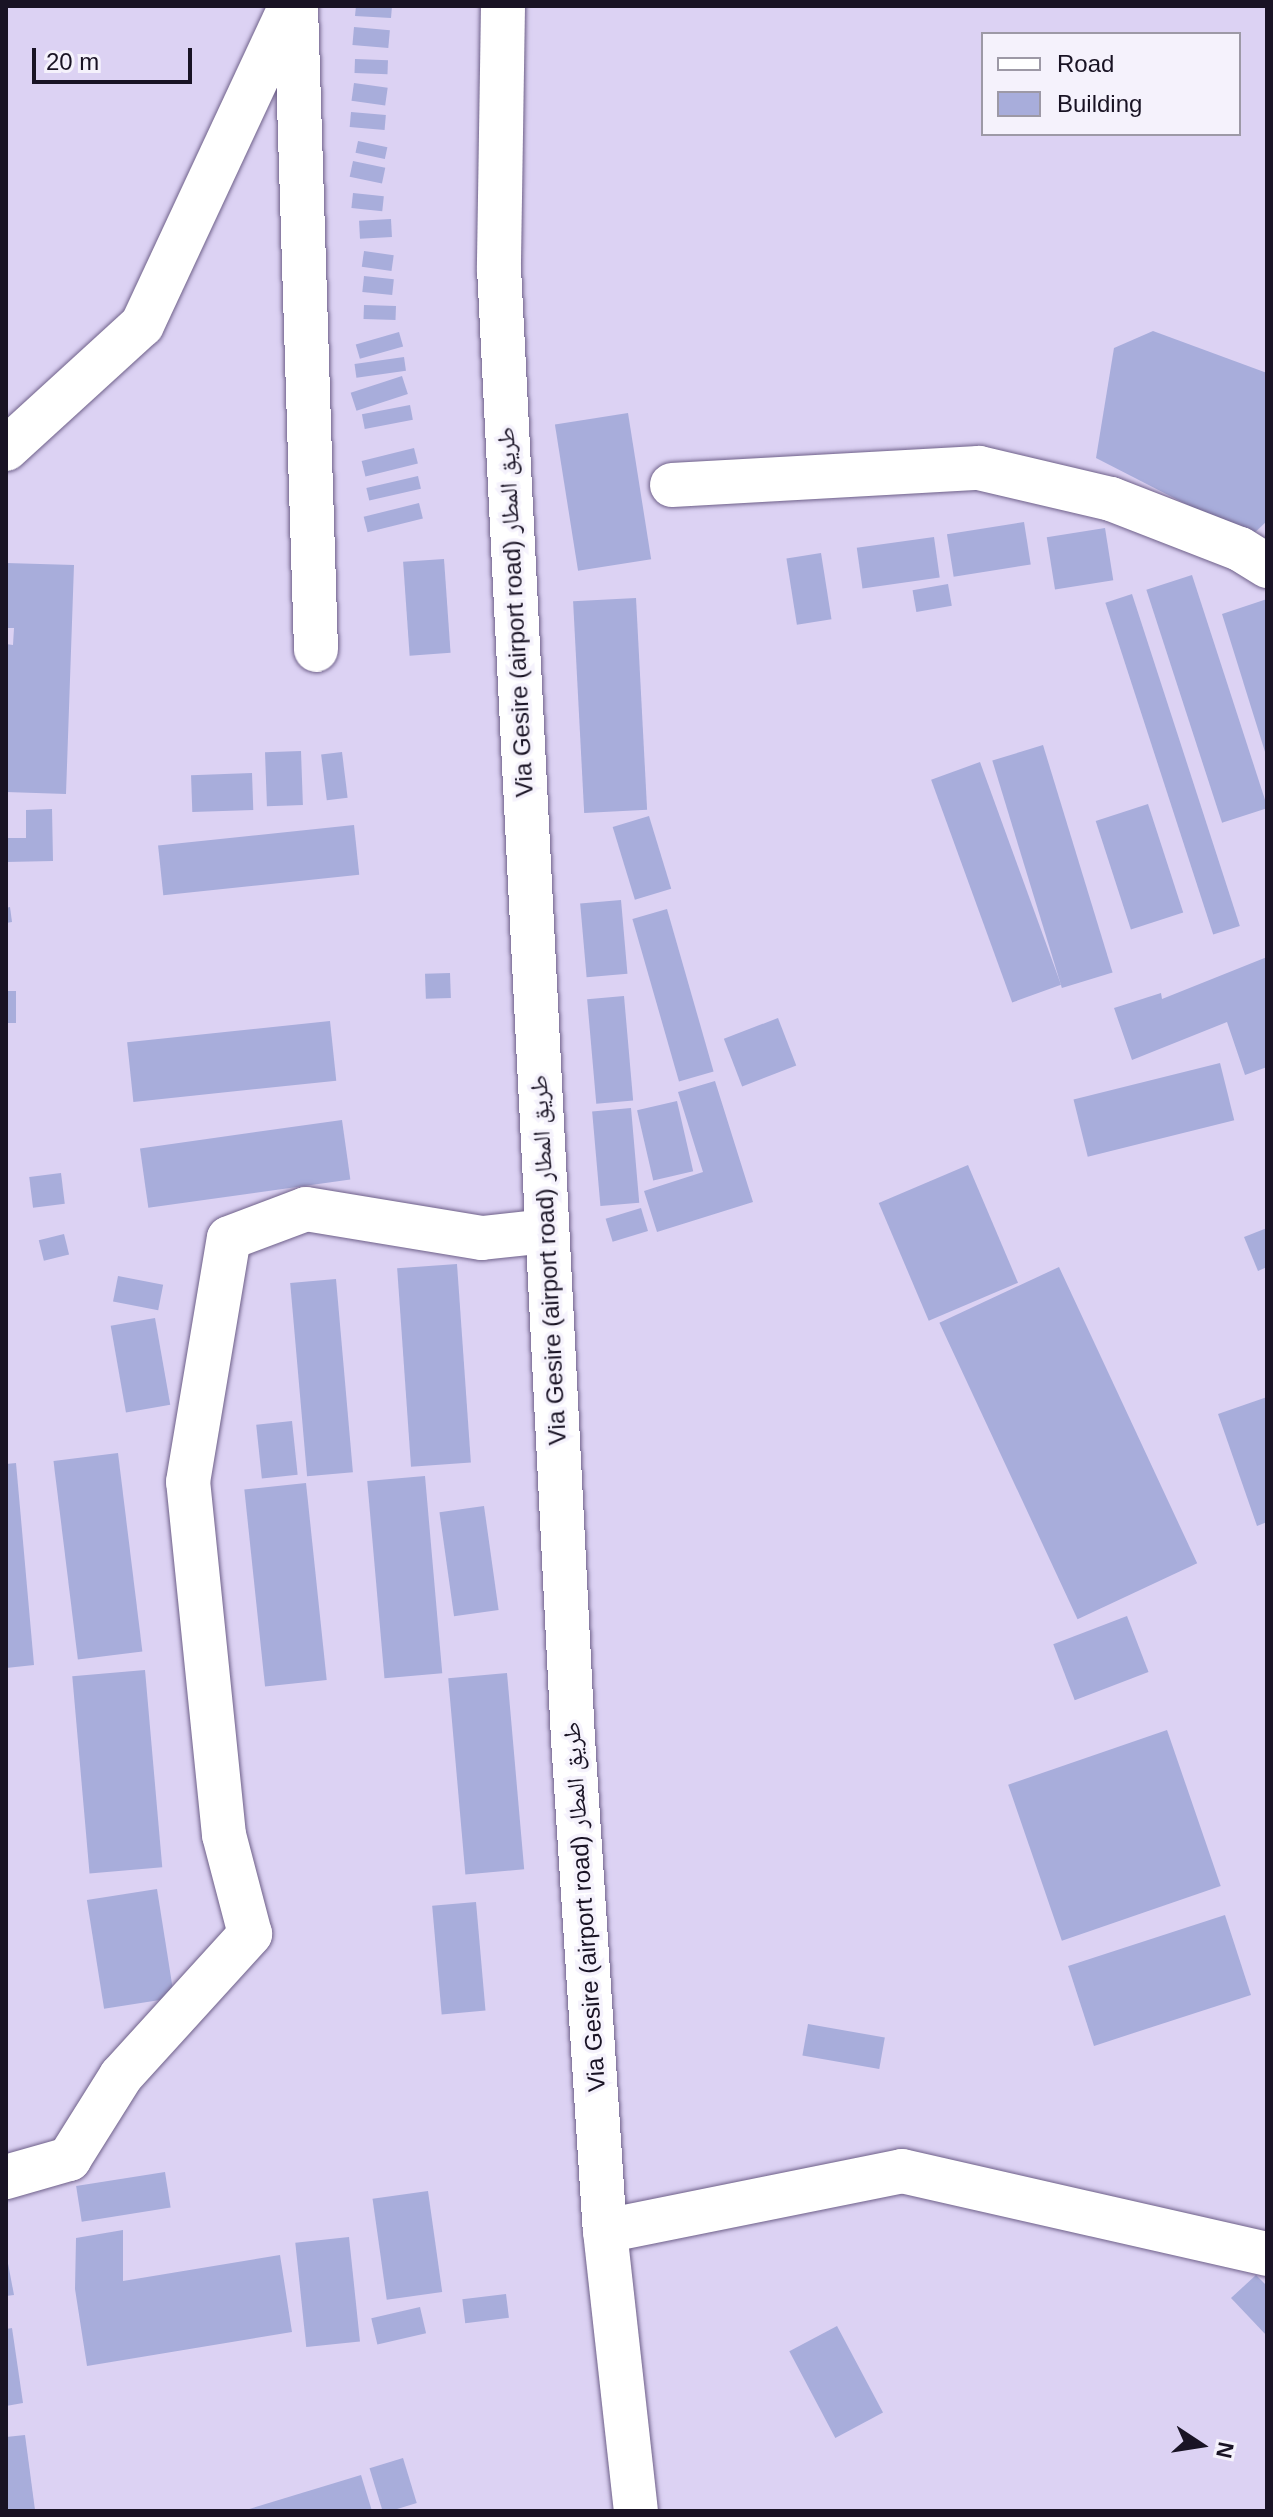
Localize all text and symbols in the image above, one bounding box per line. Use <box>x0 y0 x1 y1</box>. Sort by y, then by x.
scale bar <box>36 32 196 82</box>
legend <box>981 32 1241 136</box>
text: 20 m <box>46 48 99 75</box>
text: Road <box>1057 50 1114 77</box>
text: Building <box>1057 90 1142 117</box>
street label: Via Gesire (airport road) طريق المطار <box>491 426 539 798</box>
street label: Via Gesire (airport road) طريق المطار <box>524 1074 572 1446</box>
street label: Via Gesire (airport road) طريق المطار <box>557 1721 611 2093</box>
north arrow <box>1161 2405 1241 2485</box>
text: N <box>1211 2440 1239 2460</box>

